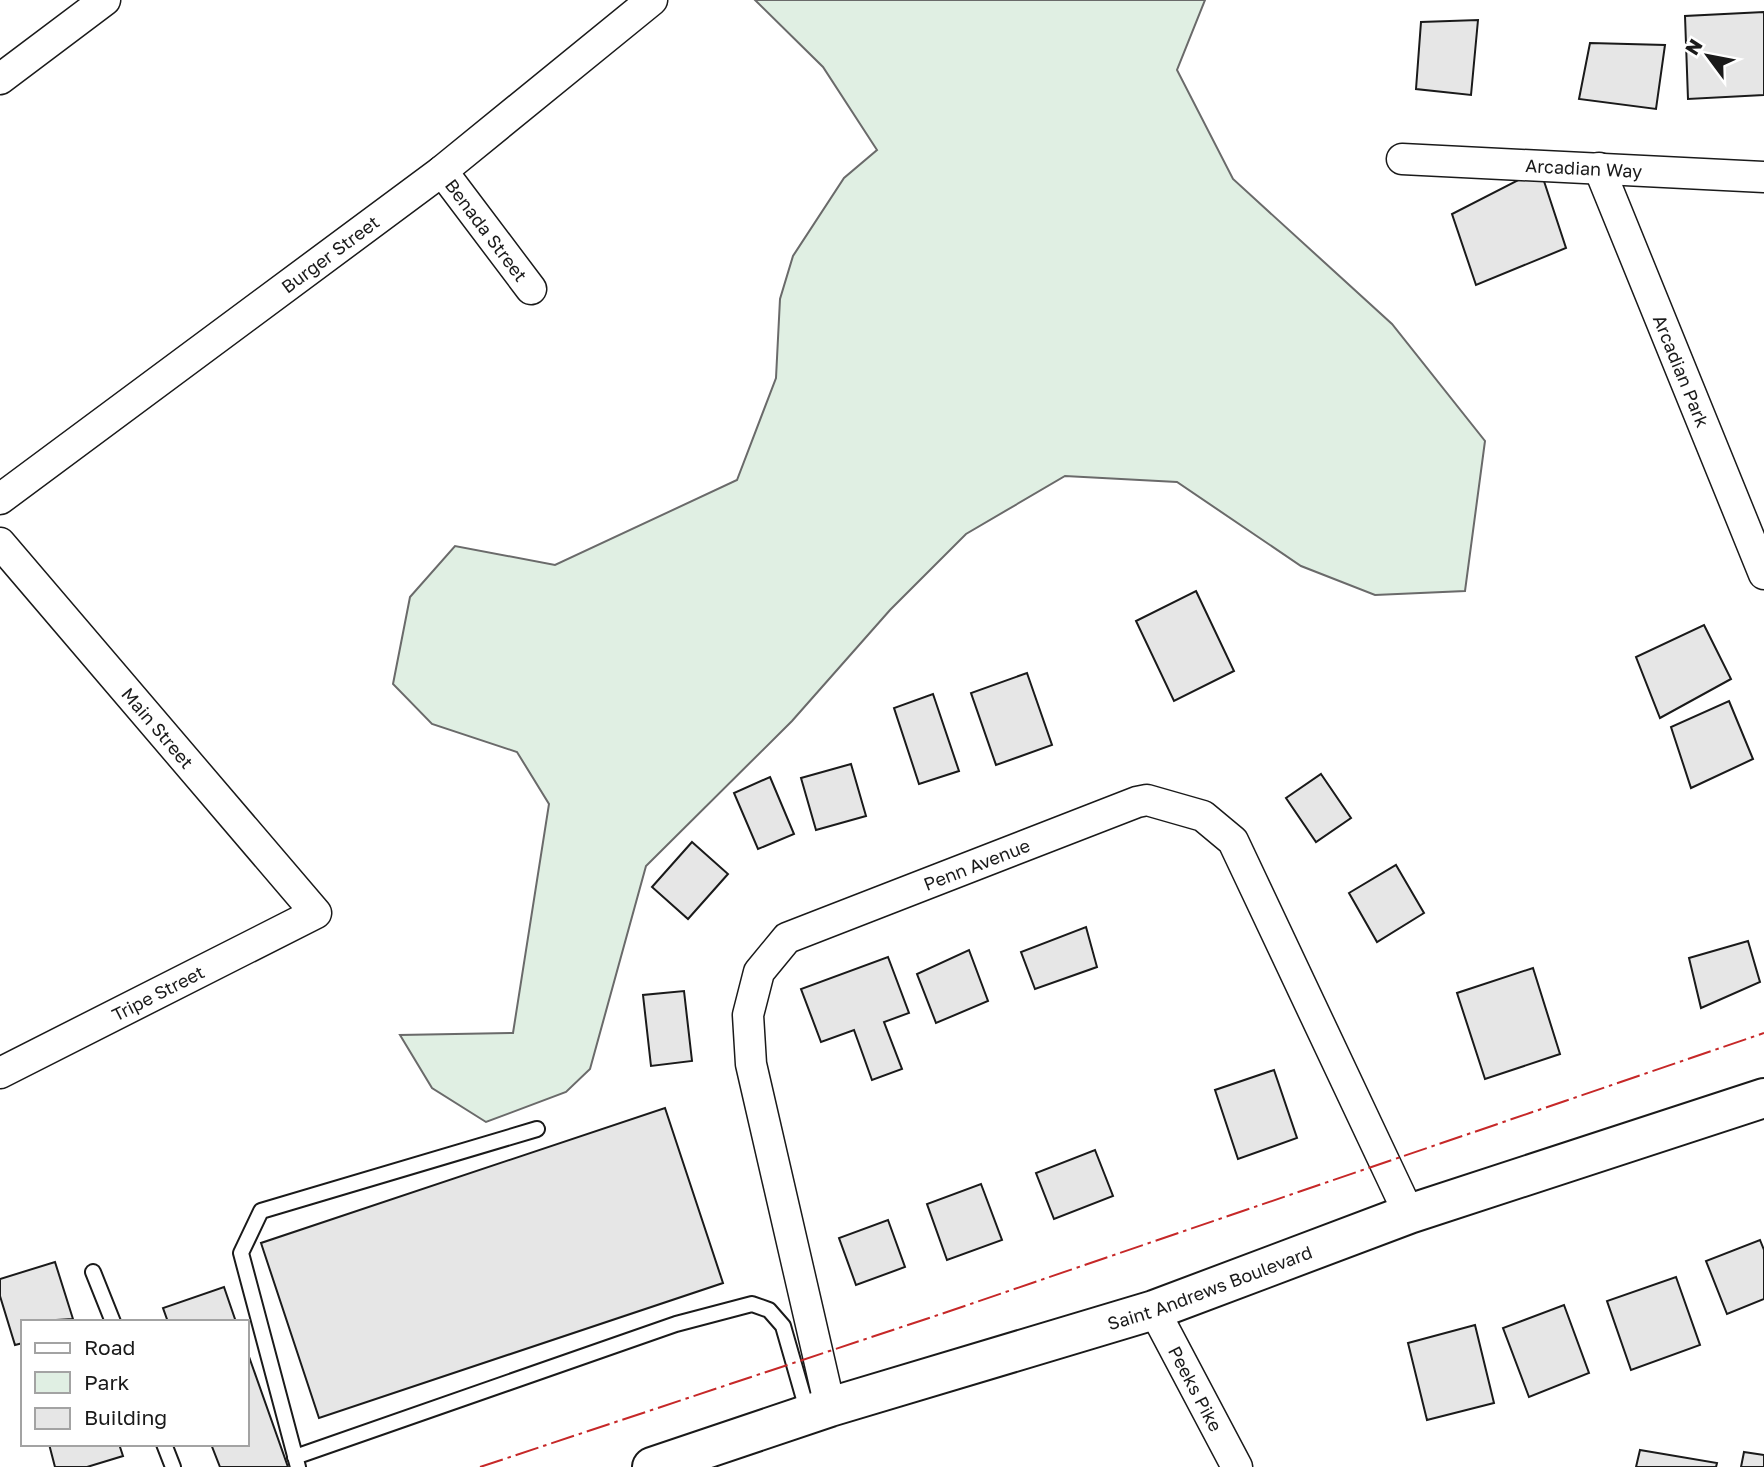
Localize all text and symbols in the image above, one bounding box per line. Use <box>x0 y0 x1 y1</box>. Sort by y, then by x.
north arrow <box>1673 21 1743 91</box>
text: N <box>1680 35 1707 59</box>
street label: Arcadian Way <box>1525 154 1643 182</box>
street label: Benada Street <box>441 174 532 286</box>
street label: Burger Street <box>277 211 383 298</box>
street label: Arcadian Park <box>1649 311 1714 430</box>
street label: Main Street <box>117 683 198 773</box>
street label: Penn Avenue <box>920 834 1033 895</box>
street label: Tripe Street <box>108 960 208 1026</box>
street label: Saint Andrews Boulevard <box>1105 1240 1315 1334</box>
legend <box>21 1320 248 1446</box>
text: Road <box>84 1334 135 1360</box>
street label: Peeks Pike <box>1164 1342 1227 1435</box>
text: Park <box>84 1369 130 1395</box>
text: Building <box>84 1404 167 1430</box>

